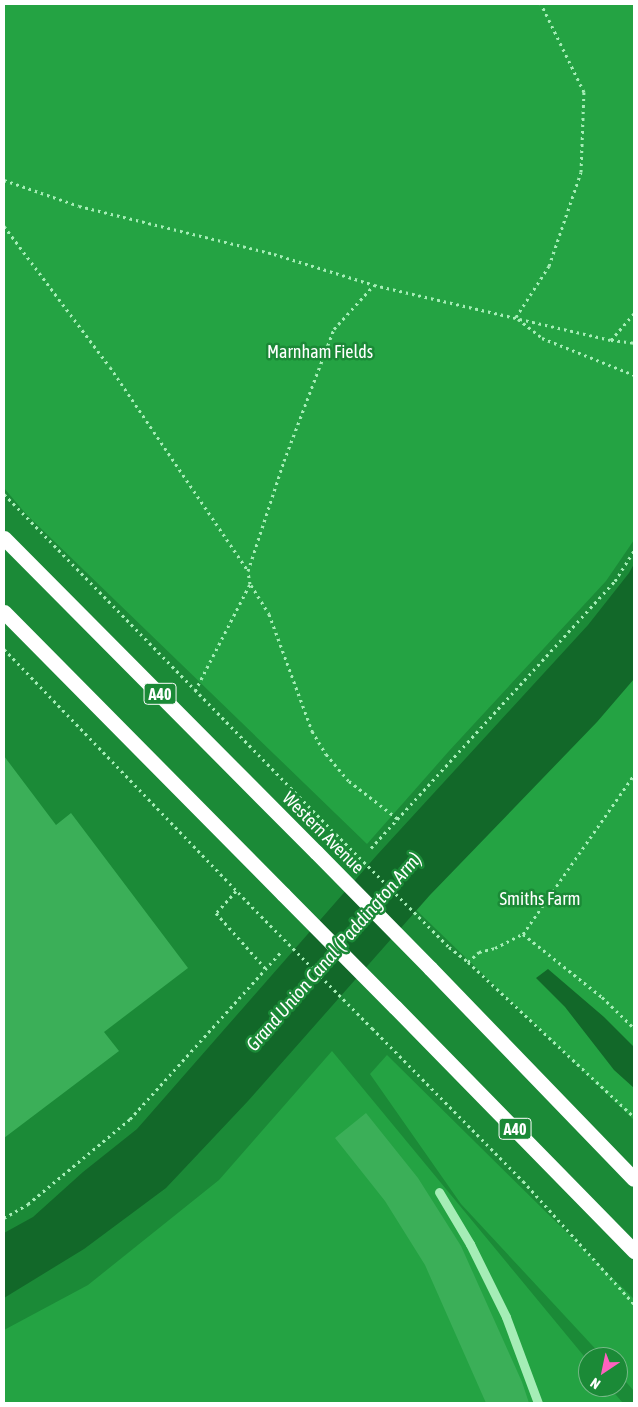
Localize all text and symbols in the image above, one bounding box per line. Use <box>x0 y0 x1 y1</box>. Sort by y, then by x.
park label: Marnham Fields <box>267 341 373 363</box>
road number: A40 <box>142 681 178 708</box>
street label: Western Avenue <box>278 788 368 878</box>
water label: Grand Union Canal (Paddington Arm) <box>242 848 426 1056</box>
park label: Smiths Farm <box>500 888 580 910</box>
road number: A40 <box>498 1116 532 1142</box>
north arrow <box>578 1347 628 1397</box>
text: N <box>587 1375 603 1393</box>

